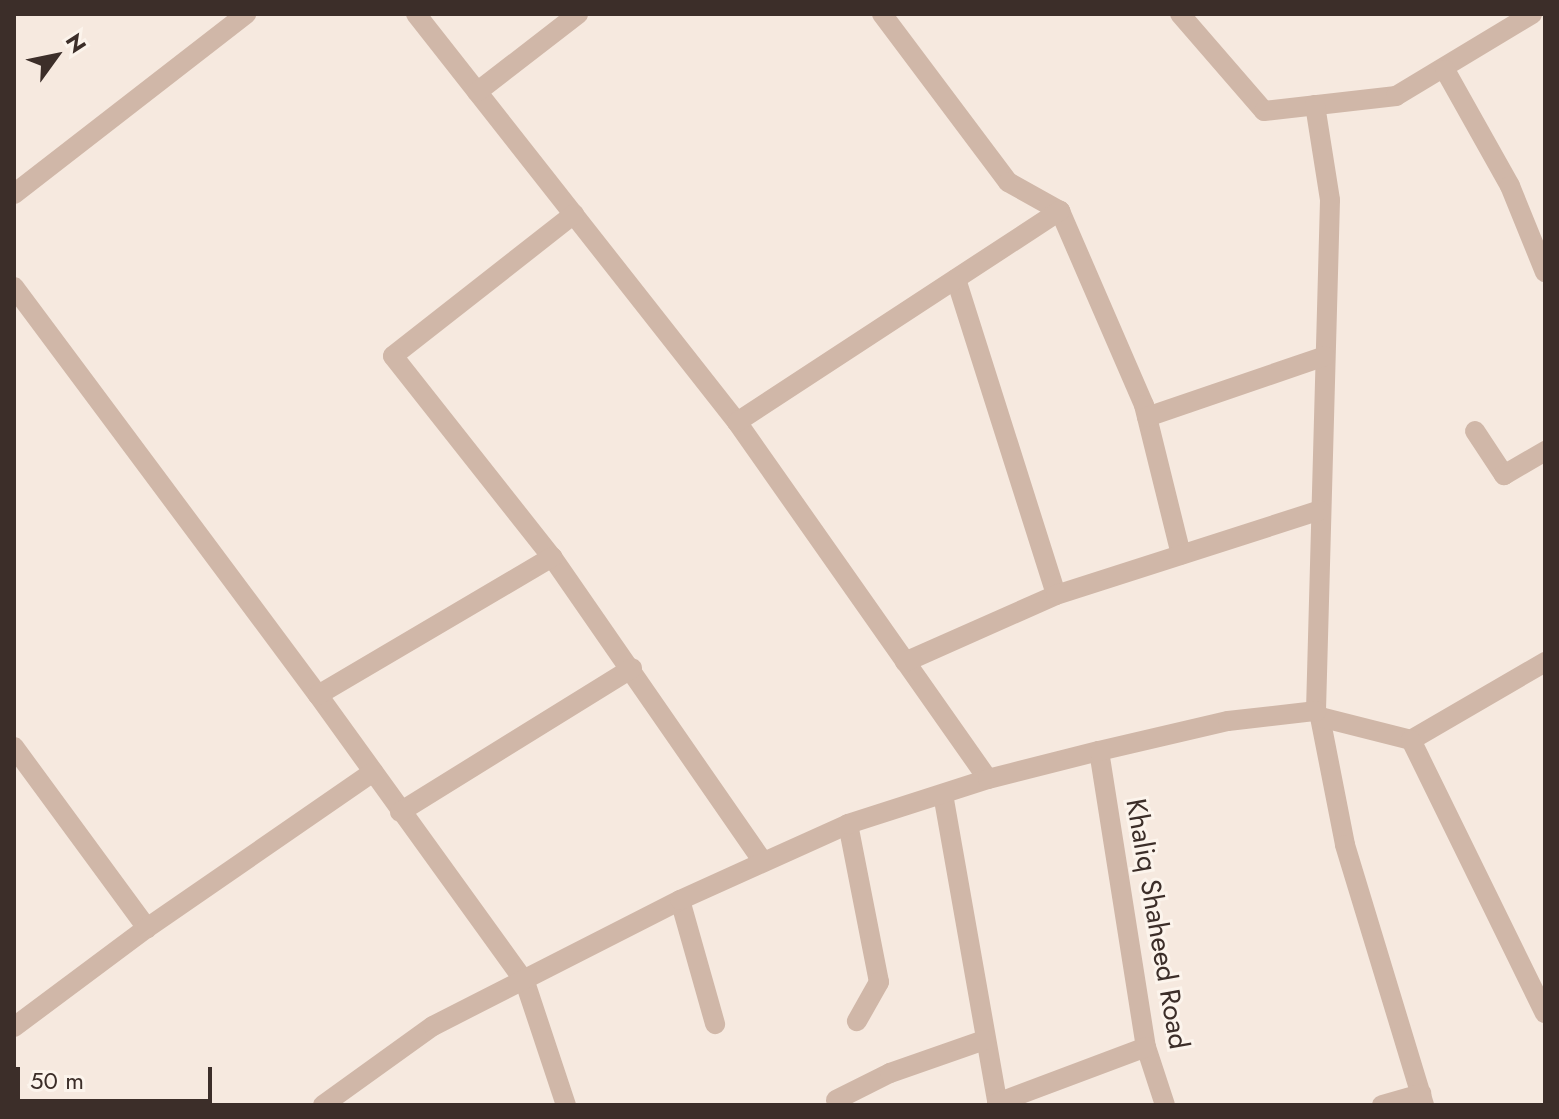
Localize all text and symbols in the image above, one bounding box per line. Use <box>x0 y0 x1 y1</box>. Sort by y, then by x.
north arrow <box>16 16 96 96</box>
text: N <box>58 27 94 59</box>
street label: Khaliq Shaheed Road <box>1118 796 1196 1052</box>
scale bar <box>20 1051 216 1101</box>
text: 50 m <box>30 1063 84 1098</box>

